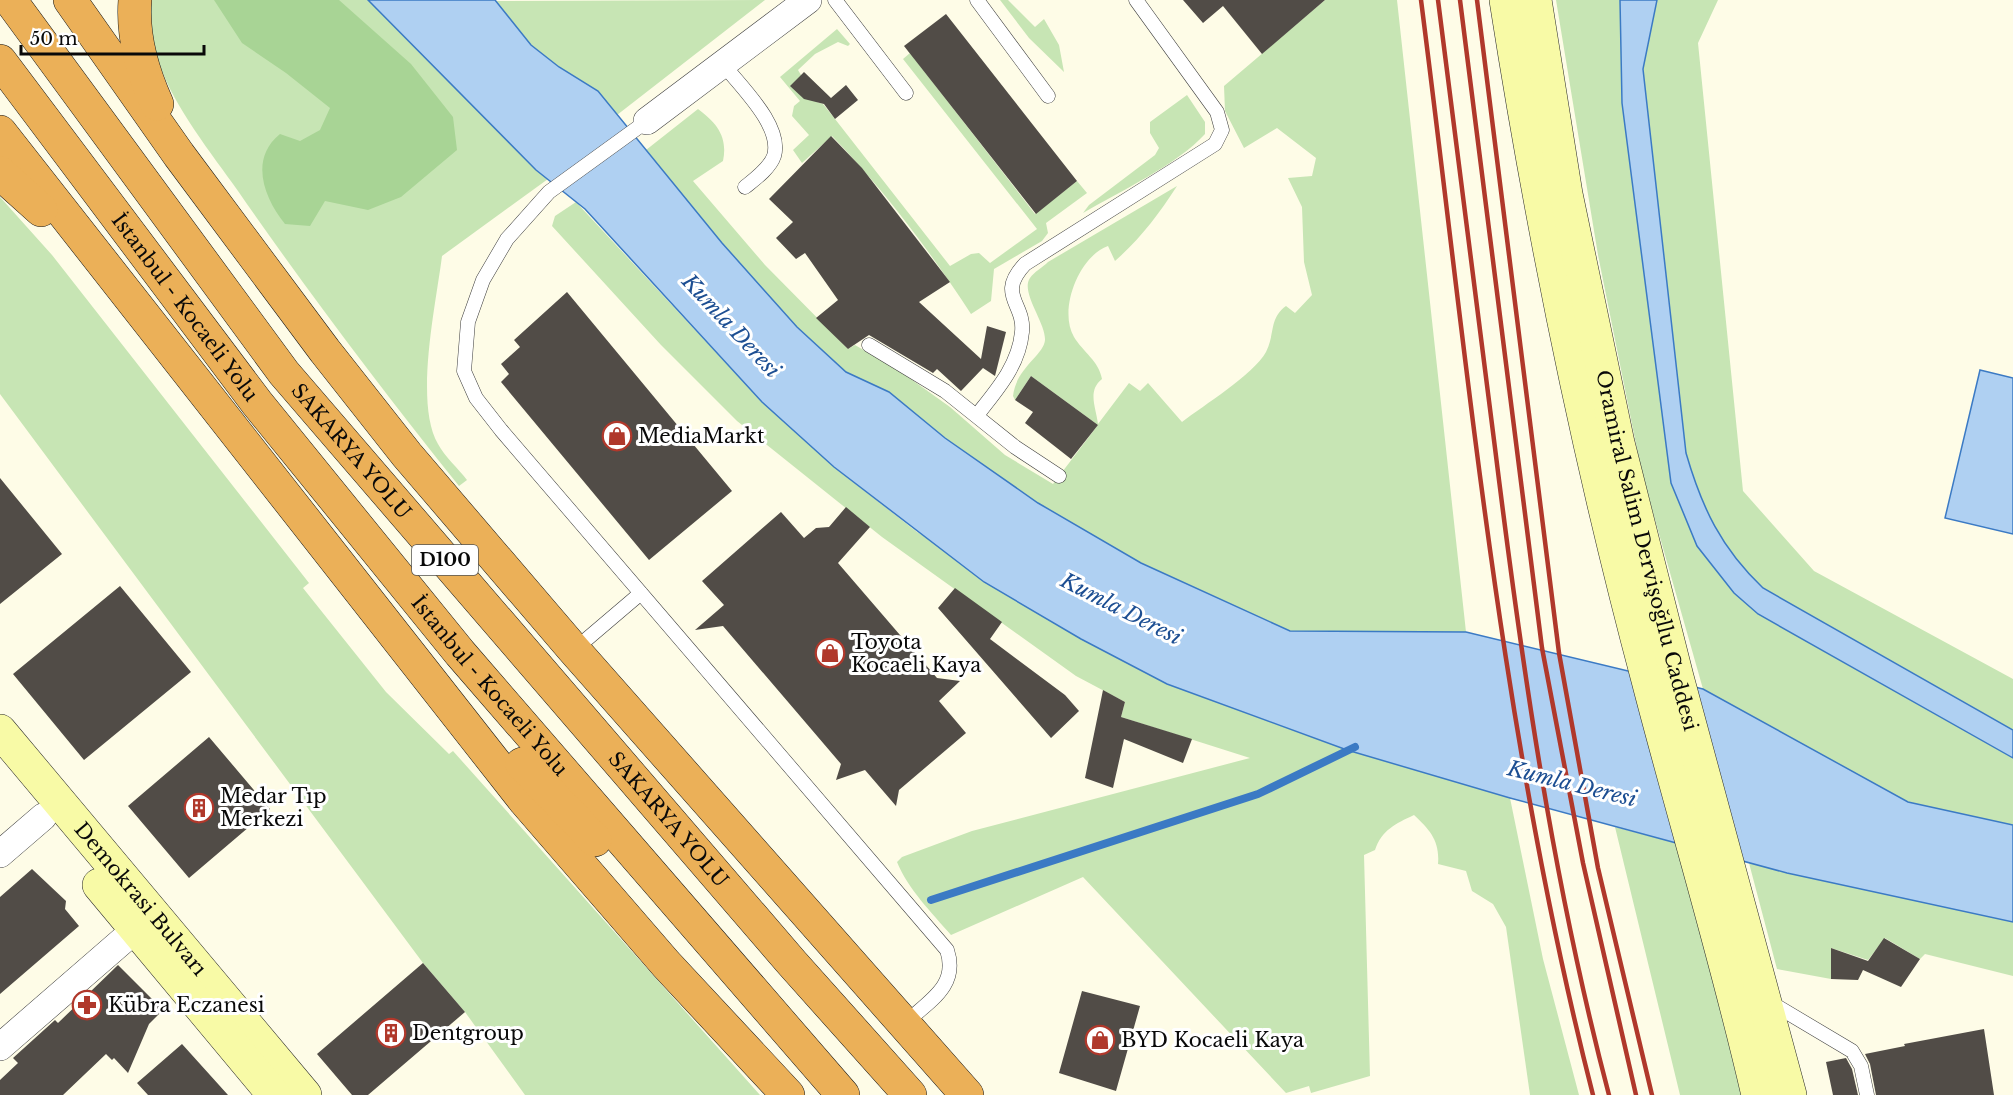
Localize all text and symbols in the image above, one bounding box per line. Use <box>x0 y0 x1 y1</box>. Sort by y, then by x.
scale bar <box>21 18 204 56</box>
text: 50 m <box>30 28 78 50</box>
street label: İstanbul - Kocaeli Yolu <box>107 208 263 406</box>
water label: Kumla Deresi <box>676 268 786 384</box>
street label: Oramiral Salim Dervişoğllu Caddesi <box>1591 368 1703 734</box>
street label: SAKARYA YOLU <box>286 379 416 524</box>
shop icon: MediaMarkt <box>601 420 633 452</box>
place label: MediaMarkt <box>638 424 765 448</box>
road number: D100 <box>412 545 478 575</box>
water label: Kumla Deresi <box>1055 567 1186 651</box>
street label: İstanbul - Kocaeli Yolu <box>406 590 573 781</box>
place label: Toyota Kocaeli Kaya <box>851 630 982 677</box>
shop icon: Toyota Kocaeli Kaya <box>814 637 846 669</box>
street label: SAKARYA YOLU <box>604 747 733 892</box>
water label: Kumla Deresi <box>1504 755 1640 813</box>
place label: Medar Tıp Merkezi <box>220 784 327 831</box>
building icon: Medar Tıp Merkezi <box>183 792 215 824</box>
street label: Demokrasi Bulvarı <box>70 817 212 981</box>
pharmacy icon: Kübra Eczanesi <box>71 989 103 1021</box>
place label: Kübra Eczanesi <box>108 993 265 1017</box>
building icon: Dentgroup <box>375 1017 407 1049</box>
place label: Dentgroup <box>412 1021 524 1045</box>
shop icon: BYD Kocaeli Kaya <box>1084 1024 1116 1056</box>
place label: BYD Kocaeli Kaya <box>1121 1028 1305 1052</box>

